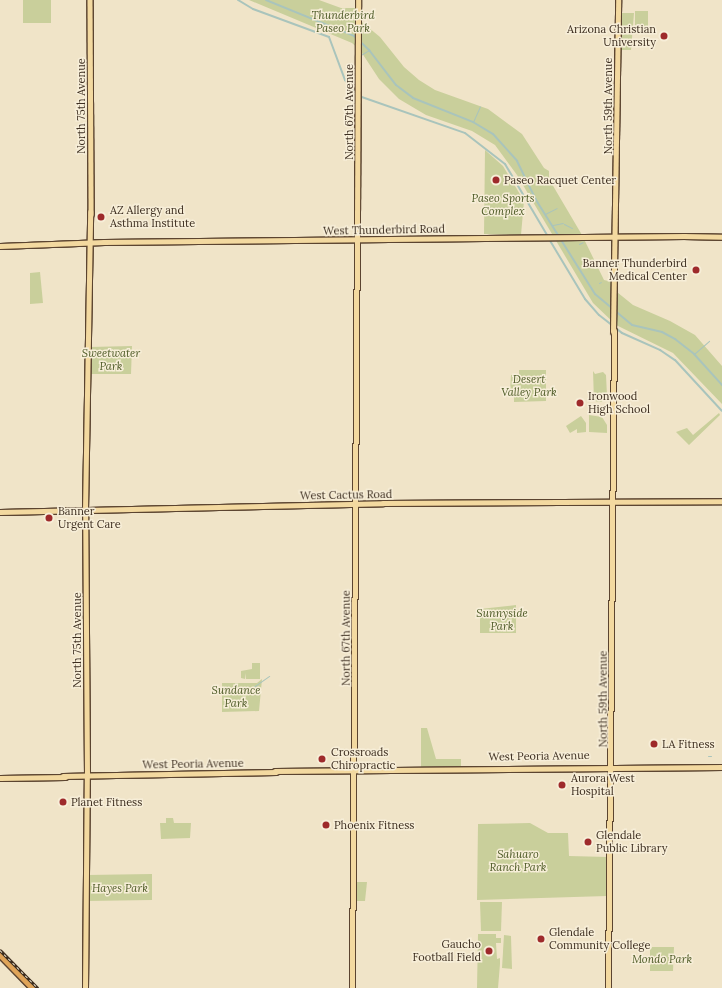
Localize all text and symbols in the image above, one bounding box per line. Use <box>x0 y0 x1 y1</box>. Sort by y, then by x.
park label: Thunderbird Paseo Park <box>311 9 375 35</box>
place label: Arizona Christian University <box>567 23 656 49</box>
marker: Arizona Christian University <box>659 31 669 41</box>
street label: North 75th Avenue <box>74 58 88 154</box>
street label: North 59th Avenue <box>601 58 615 154</box>
street label: North 67th Avenue <box>342 64 356 160</box>
place label: Paseo Racquet Center <box>504 173 616 187</box>
marker: Paseo Racquet Center <box>491 175 501 185</box>
park label: Paseo Sports Complex <box>472 192 534 218</box>
place label: AZ Allergy and Asthma Institute <box>110 204 195 230</box>
marker: AZ Allergy and Asthma Institute <box>95 211 107 223</box>
street label: West Thunderbird Road <box>323 222 445 238</box>
place label: Banner Thunderbird Medical Center <box>583 257 687 283</box>
marker: Banner Thunderbird Medical Center <box>690 264 702 276</box>
park label: Sweetwater Park <box>82 347 140 373</box>
park label: Desert Valley Park <box>501 373 557 399</box>
place label: Ironwood High School <box>588 390 650 416</box>
marker: Ironwood High School <box>575 398 585 408</box>
street label: West Cactus Road <box>300 488 392 502</box>
place label: Banner Urgent Care <box>58 505 121 531</box>
marker: Banner Urgent Care <box>43 512 55 524</box>
street label: North 67th Avenue <box>339 590 353 686</box>
street label: North 75th Avenue <box>70 592 84 688</box>
park label: Sunnyside Park <box>476 607 528 633</box>
street label: North 59th Avenue <box>596 651 610 747</box>
park label: Sundance Park <box>212 684 260 710</box>
place label: LA Fitness <box>662 737 715 751</box>
marker: LA Fitness <box>649 739 659 749</box>
place label: Crossroads Chiropractic <box>331 746 395 772</box>
street label: West Peoria Avenue <box>488 749 590 763</box>
marker: Crossroads Chiropractic <box>316 753 328 765</box>
street label: West Peoria Avenue <box>142 757 244 771</box>
place label: Aurora West Hospital <box>571 772 635 798</box>
marker: Aurora West Hospital <box>556 779 568 791</box>
place label: Planet Fitness <box>71 795 142 809</box>
marker: Planet Fitness <box>58 797 68 807</box>
place label: Phoenix Fitness <box>334 818 414 832</box>
marker: Phoenix Fitness <box>321 820 331 830</box>
place label: Glendale Public Library <box>596 829 667 855</box>
marker: Glendale Public Library <box>583 837 593 847</box>
park label: Sahuaro Ranch Park <box>489 848 547 874</box>
park label: Hayes Park <box>92 881 148 895</box>
place label: Glendale Community College <box>549 926 650 952</box>
marker: Glendale Community College <box>536 934 546 944</box>
place label: Gaucho Football Field <box>412 938 481 964</box>
marker: Gaucho Football Field <box>484 946 494 956</box>
park label: Mondo Park <box>632 952 692 966</box>

